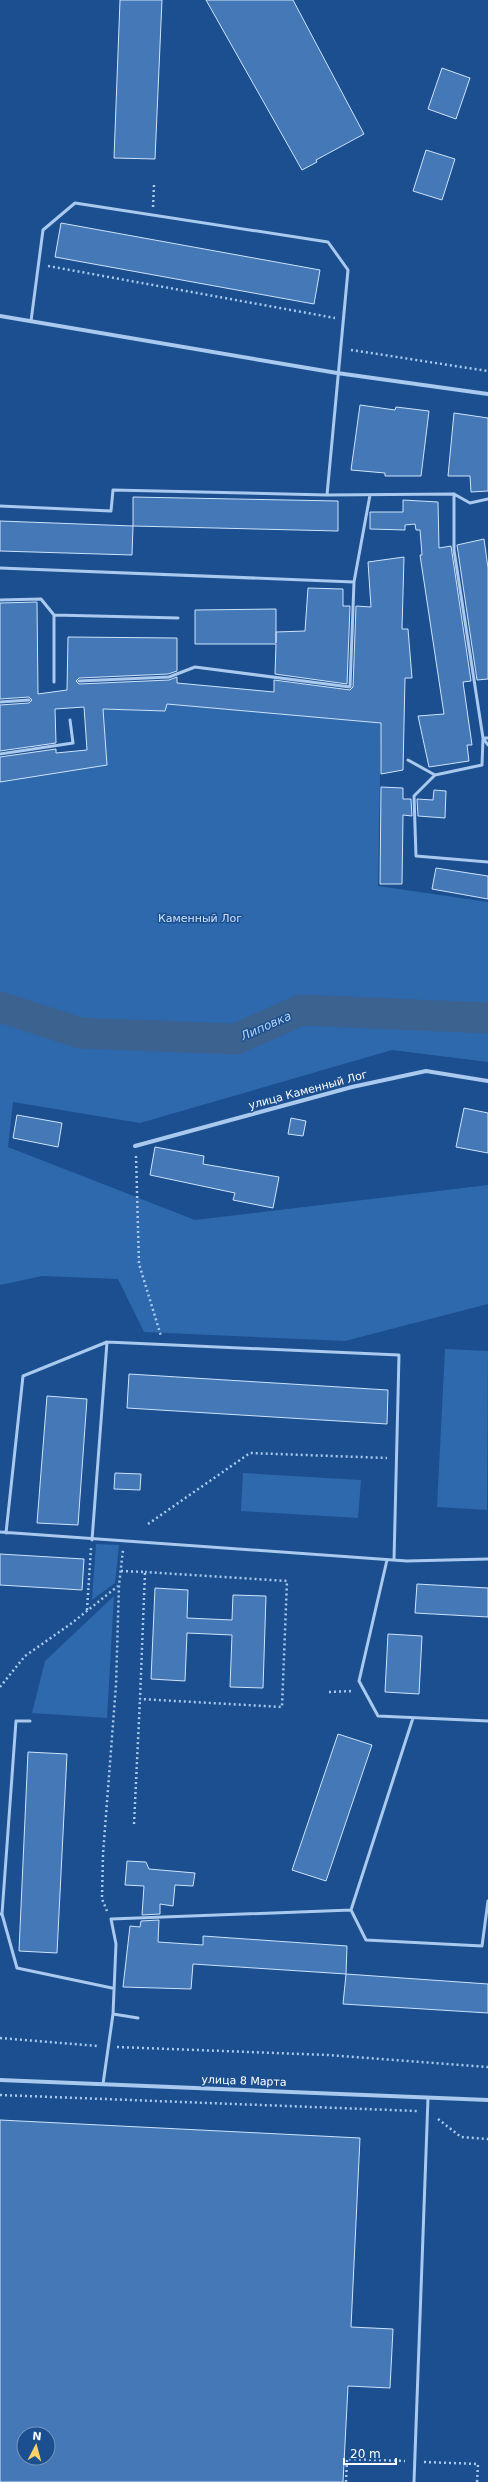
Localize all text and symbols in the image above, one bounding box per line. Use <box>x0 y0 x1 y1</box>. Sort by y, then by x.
park label: Каменный Лог <box>158 912 242 925</box>
water label: Липовка <box>238 1009 293 1044</box>
street label: улица Каменный Лог <box>247 1068 369 1112</box>
street label: улица 8 Марта <box>201 2073 287 2089</box>
north arrow <box>16 2426 56 2466</box>
text: N <box>32 2430 42 2443</box>
scale bar <box>344 2440 396 2466</box>
text: 20 m <box>350 2447 381 2461</box>

